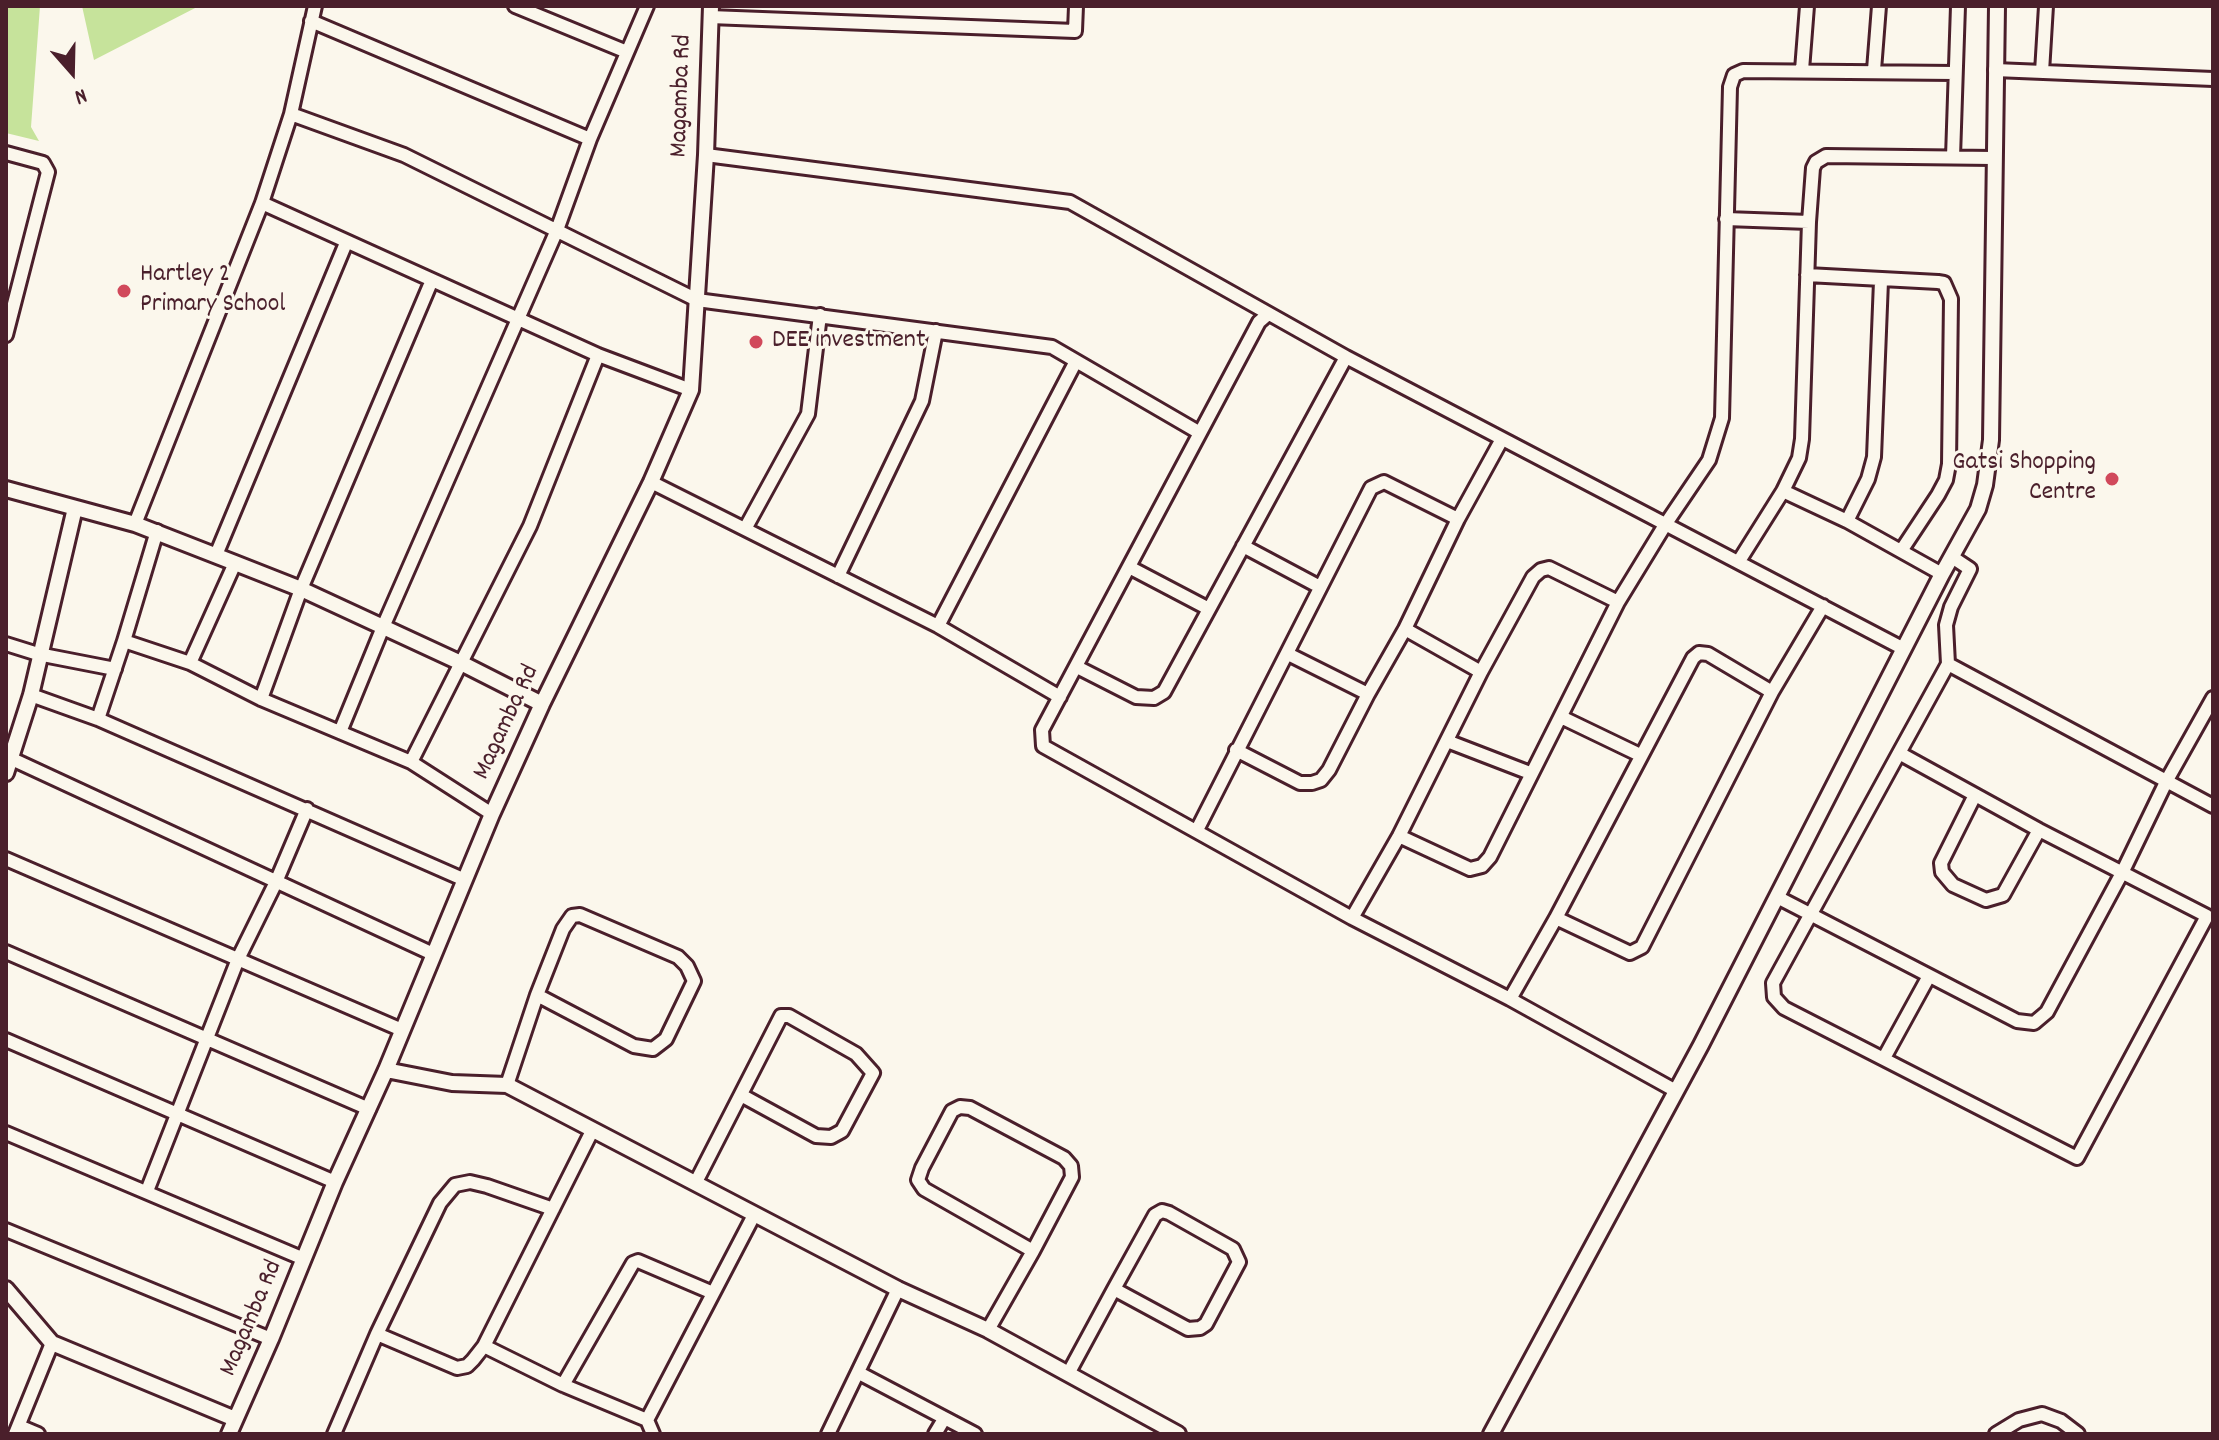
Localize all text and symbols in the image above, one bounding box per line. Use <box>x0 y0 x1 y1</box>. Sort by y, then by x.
north arrow <box>32 32 112 112</box>
street label: Magamba Rd <box>665 34 701 158</box>
text: N <box>70 79 91 111</box>
place label: Hartley 2 Primary School <box>140 260 286 322</box>
marker: Hartley 2 Primary School <box>115 282 133 300</box>
place label: DEE investment <box>772 326 925 358</box>
marker: DEE investment <box>747 333 765 351</box>
place label: Gatsi Shopping Centre <box>1952 448 2096 510</box>
marker: Gatsi Shopping Centre <box>2103 470 2121 488</box>
street label: Magamba Rd <box>468 661 548 785</box>
street label: Magamba Rd <box>215 1256 291 1382</box>

